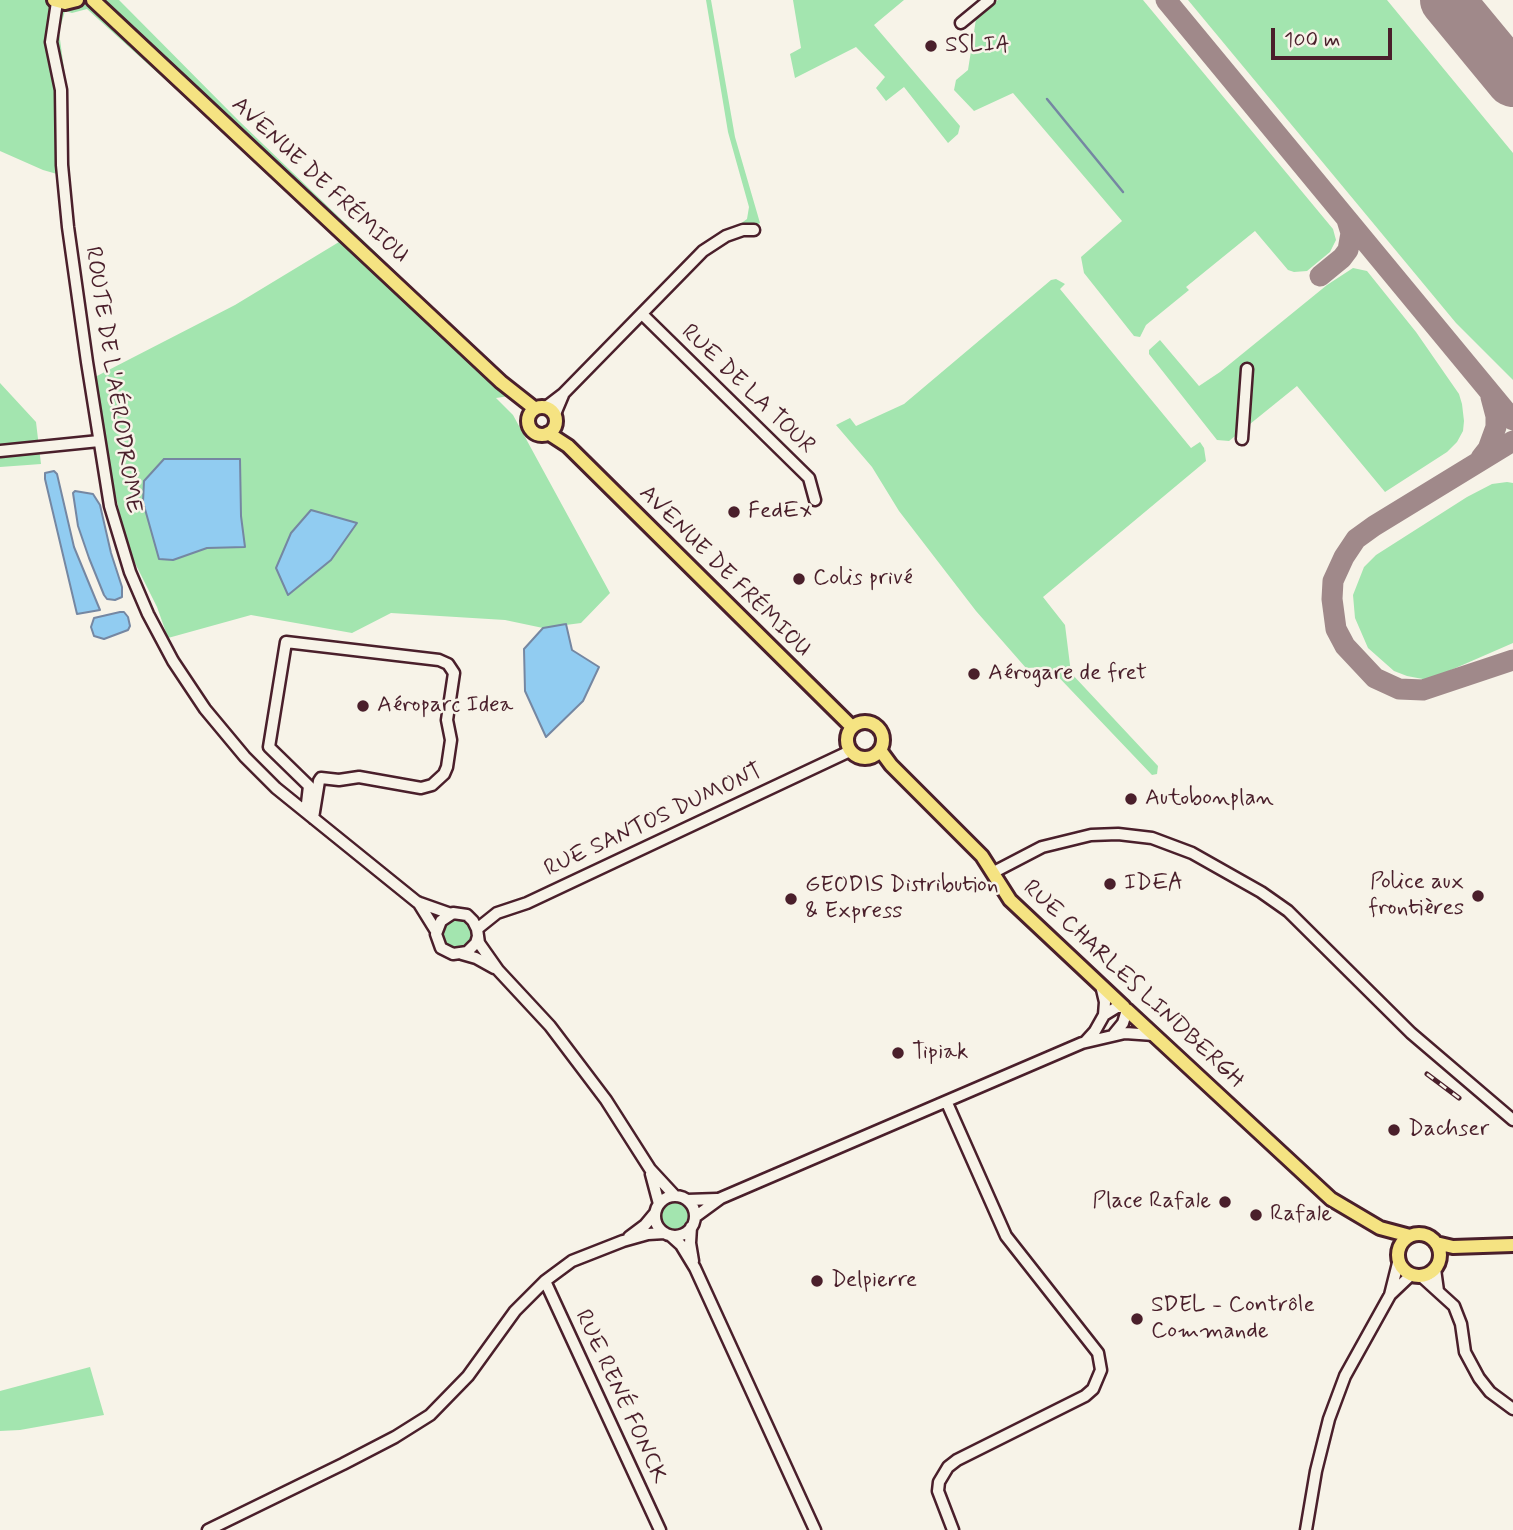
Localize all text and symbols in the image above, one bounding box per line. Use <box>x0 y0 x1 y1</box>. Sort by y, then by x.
scale bar <box>1275 14 1396 58</box>
text: 100 m <box>1284 26 1340 54</box>
place label: SSLIA <box>945 32 1010 60</box>
marker: SSLIA <box>923 38 939 54</box>
street label: AVENUE DE FRÉMIOU <box>225 92 413 270</box>
street label: ROUTE DE L'AÉRODROME <box>77 245 147 515</box>
street label: RUE DE LA TOUR <box>674 319 820 461</box>
street label: AVENUE DE FRÉMIOU <box>632 480 816 664</box>
place label: FedEx <box>748 498 812 526</box>
marker: FedEx <box>726 504 742 520</box>
place label: Colis privé <box>813 565 913 593</box>
marker: Colis privé <box>791 571 807 587</box>
place label: Aérogare de fret <box>988 660 1147 688</box>
marker: Aérogare de fret <box>966 666 982 682</box>
place label: Aéroparc Idea <box>377 692 513 720</box>
marker: Aéroparc Idea <box>355 698 371 714</box>
street label: RUE SANTOS DUMONT <box>540 758 768 884</box>
place label: Autobonplan <box>1145 785 1274 813</box>
marker: Autobonplan <box>1123 791 1139 807</box>
place label: Police aux frontières <box>1368 869 1464 923</box>
place label: IDEA <box>1124 870 1183 898</box>
place label: GEODIS Distribution & Express <box>805 872 998 926</box>
street label: RUE CHARLES LINDBERGH <box>1017 875 1249 1095</box>
marker: IDEA <box>1102 876 1118 892</box>
marker: Police aux frontières <box>1470 888 1486 904</box>
marker: GEODIS Distribution & Express <box>783 891 799 907</box>
place label: Tipiak <box>912 1039 968 1067</box>
marker: Tipiak <box>890 1045 906 1061</box>
place label: Dachser <box>1408 1116 1489 1144</box>
marker: Dachser <box>1386 1122 1402 1138</box>
place label: Place Rafale <box>1092 1188 1211 1216</box>
marker: Place Rafale <box>1217 1194 1233 1210</box>
place label: Rafale <box>1270 1201 1332 1229</box>
marker: Rafale <box>1248 1207 1264 1223</box>
place label: Delpierre <box>831 1267 917 1295</box>
marker: Delpierre <box>809 1273 825 1289</box>
place label: SDEL - Contrôle Commande <box>1151 1292 1315 1346</box>
street label: RUE RENÉ FONCK <box>568 1306 672 1488</box>
marker: SDEL - Contrôle Commande <box>1129 1311 1145 1327</box>

